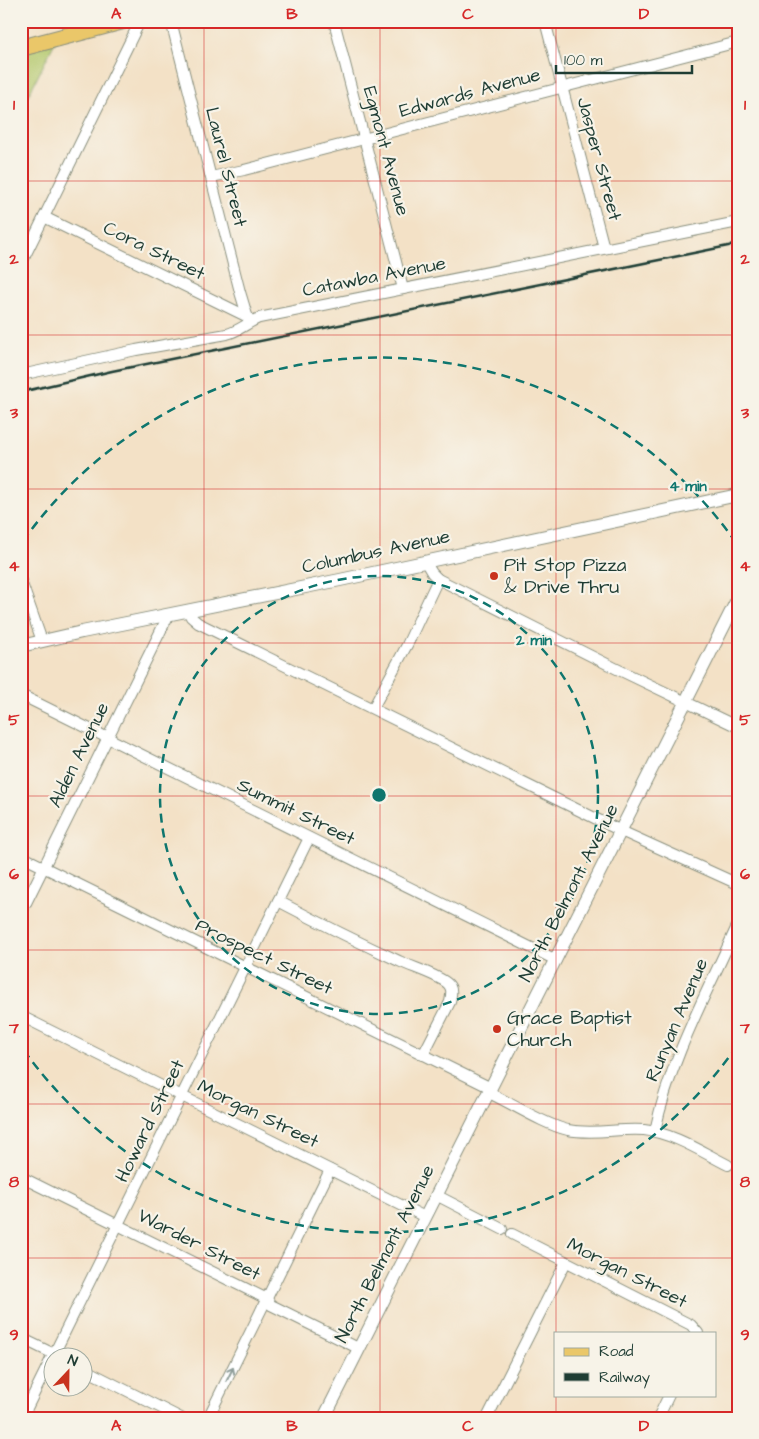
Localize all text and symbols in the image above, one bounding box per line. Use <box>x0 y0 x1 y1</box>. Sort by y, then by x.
text: A <box>111 3 122 25</box>
text: B <box>286 3 298 25</box>
text: C <box>462 3 474 25</box>
text: D <box>639 3 650 25</box>
scale bar <box>556 42 693 74</box>
text: 100 m <box>564 50 603 71</box>
street label: Edwards Avenue <box>396 61 544 125</box>
street label: Egmont Avenue <box>355 83 416 219</box>
text: 1 <box>13 94 16 116</box>
street label: Jasper Street <box>570 94 629 224</box>
text: 1 <box>744 94 747 116</box>
street label: Laurel Street <box>198 104 254 230</box>
street label: Cora Street <box>98 215 210 287</box>
text: 2 <box>8 248 19 270</box>
text: 2 <box>739 248 750 270</box>
street label: Catawba Avenue <box>300 250 448 304</box>
text: 3 <box>9 402 19 424</box>
text: 3 <box>740 402 750 424</box>
text: 4 min <box>669 476 707 497</box>
street label: Columbus Avenue <box>299 523 453 581</box>
place label: Pit Stop Pizza & Drive Thru <box>504 552 627 601</box>
text: 4 <box>9 555 20 577</box>
text: 4 <box>740 555 751 577</box>
marker: Pit Stop Pizza & Drive Thru <box>488 570 500 582</box>
text: 2 min <box>515 630 553 651</box>
street label: Alden Avenue <box>42 698 116 812</box>
text: 5 <box>8 709 20 731</box>
text: 5 <box>739 709 751 731</box>
street label: Summit Street <box>232 772 360 852</box>
centre of rings <box>370 786 388 804</box>
street label: North Belmont Avenue <box>512 799 626 987</box>
text: 6 <box>9 863 19 885</box>
text: 6 <box>740 863 750 885</box>
street label: Prospect Street <box>191 912 337 1002</box>
street label: Runyan Avenue <box>639 954 716 1086</box>
place label: Grace Baptist Church <box>507 1005 632 1054</box>
text: 7 <box>8 1017 19 1039</box>
text: 7 <box>739 1017 750 1039</box>
marker: Grace Baptist Church <box>491 1023 503 1035</box>
street label: Howard Street <box>109 1055 192 1187</box>
street label: Morgan Street <box>192 1073 324 1156</box>
street label: North Belmont Avenue <box>328 1160 442 1348</box>
text: 8 <box>9 1171 20 1193</box>
text: 8 <box>740 1171 751 1193</box>
street label: Warder Street <box>133 1202 265 1288</box>
street label: Morgan Street <box>562 1231 692 1316</box>
text: 9 <box>9 1324 19 1346</box>
text: 9 <box>740 1324 750 1346</box>
legend <box>554 1332 716 1396</box>
text: Road <box>599 1341 634 1362</box>
north arrow <box>42 1346 92 1396</box>
text: N <box>65 1350 81 1372</box>
one-way arrow <box>226 1367 235 1382</box>
text: Railway <box>599 1367 650 1389</box>
text: A <box>111 1415 122 1437</box>
text: B <box>286 1415 298 1437</box>
text: C <box>462 1415 474 1437</box>
text: D <box>639 1415 650 1437</box>

